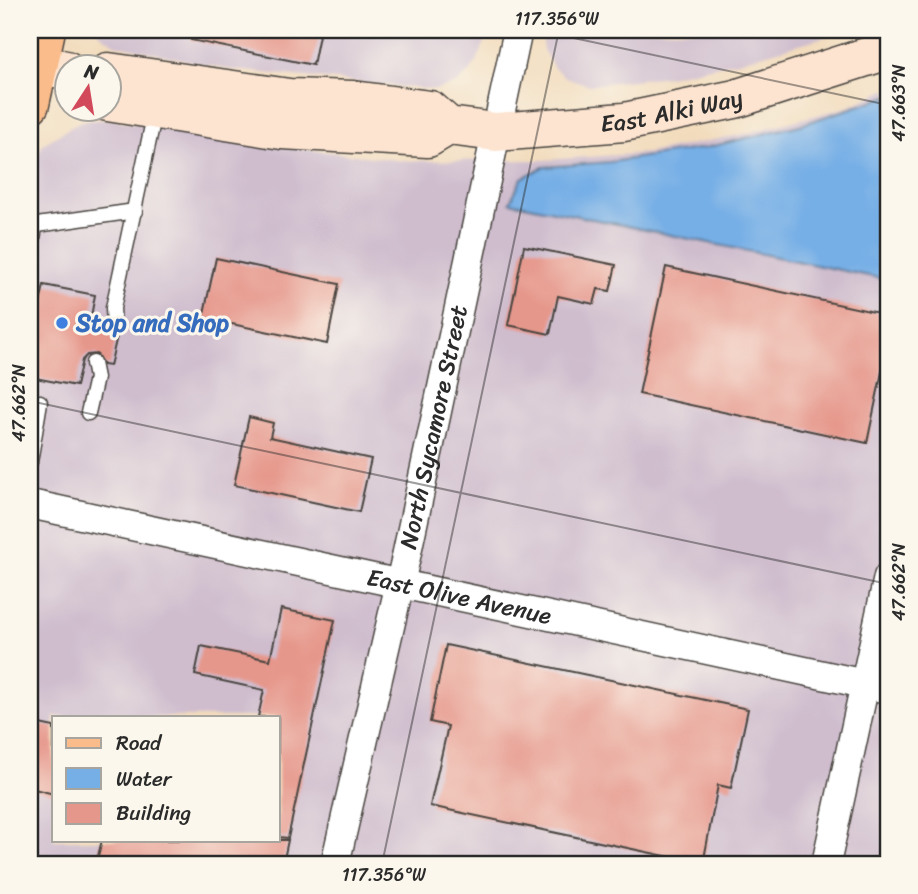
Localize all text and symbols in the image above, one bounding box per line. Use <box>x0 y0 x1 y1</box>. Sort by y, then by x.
text: 117.356°W <box>515 3 600 35</box>
north arrow <box>52 52 122 122</box>
text: N <box>81 54 102 90</box>
text: 47.663°N <box>883 64 915 142</box>
street label: East Alki Way <box>599 77 749 145</box>
street label: North Sycamore Street <box>387 301 480 553</box>
place label: Stop and Shop <box>75 302 229 344</box>
marker: Stop and Shop <box>54 315 70 331</box>
text: 47.662°N <box>3 363 35 442</box>
text: 47.662°N <box>883 542 915 621</box>
street label: East Olive Avenue <box>363 556 556 637</box>
legend <box>52 716 280 842</box>
text: Road <box>116 724 163 762</box>
text: Water <box>116 760 173 798</box>
text: Building <box>116 794 192 832</box>
text: 117.356°W <box>342 859 427 891</box>

